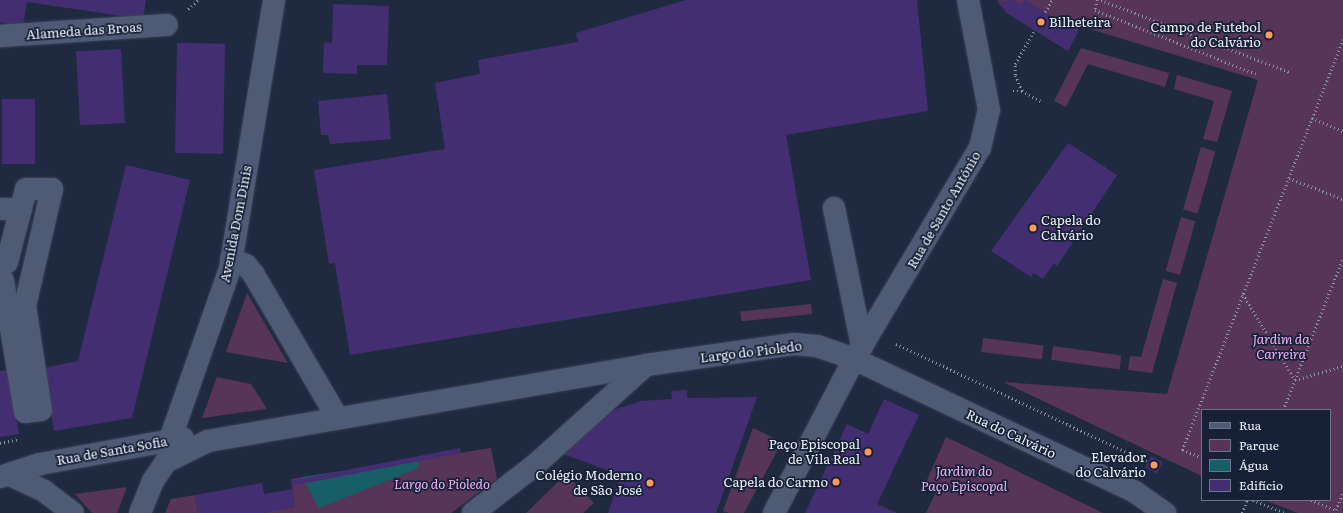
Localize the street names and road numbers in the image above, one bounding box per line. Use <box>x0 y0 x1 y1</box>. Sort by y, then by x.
street label: Alameda das Broas <box>26 19 142 43</box>
street label: Rua de Santo António <box>904 149 984 271</box>
street label: Avenida Dom Dinis <box>217 164 255 284</box>
street label: Largo do Pioledo <box>699 338 803 366</box>
street label: Rua do Calvário <box>964 406 1058 462</box>
street label: Rua de Santa Sofia <box>55 434 169 468</box>

